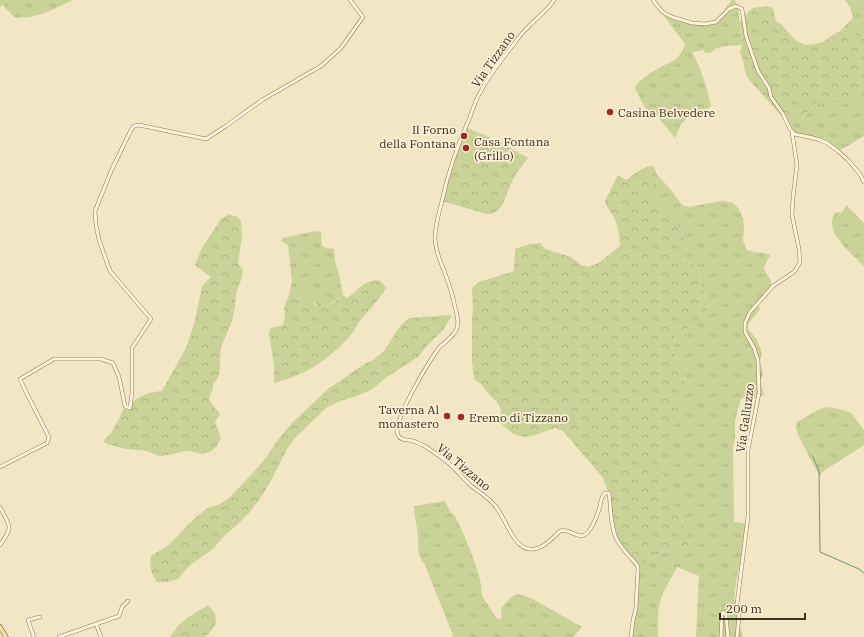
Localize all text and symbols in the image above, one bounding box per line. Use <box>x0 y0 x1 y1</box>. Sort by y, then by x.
street label: Via Tizzano <box>468 28 518 90</box>
place label: Casina Belvedere <box>618 105 715 120</box>
marker: Casina Belvedere <box>605 107 615 117</box>
place label: Il Forno della Fontana <box>379 122 456 151</box>
marker: Il Forno della Fontana <box>459 131 469 141</box>
place label: Casa Fontana (Grillo) <box>474 134 550 163</box>
marker: Casa Fontana (Grillo) <box>461 143 471 153</box>
street label: Via Galluzzo <box>733 382 757 454</box>
place label: Taverna Al monastero <box>378 402 439 431</box>
place label: Eremo di Tizzano <box>469 410 568 425</box>
marker: Taverna Al monastero <box>442 411 452 421</box>
marker: Eremo di Tizzano <box>456 412 466 422</box>
street label: Via Tizzano <box>434 440 494 494</box>
scale bar <box>720 595 805 621</box>
text: 200 m <box>726 601 762 616</box>

